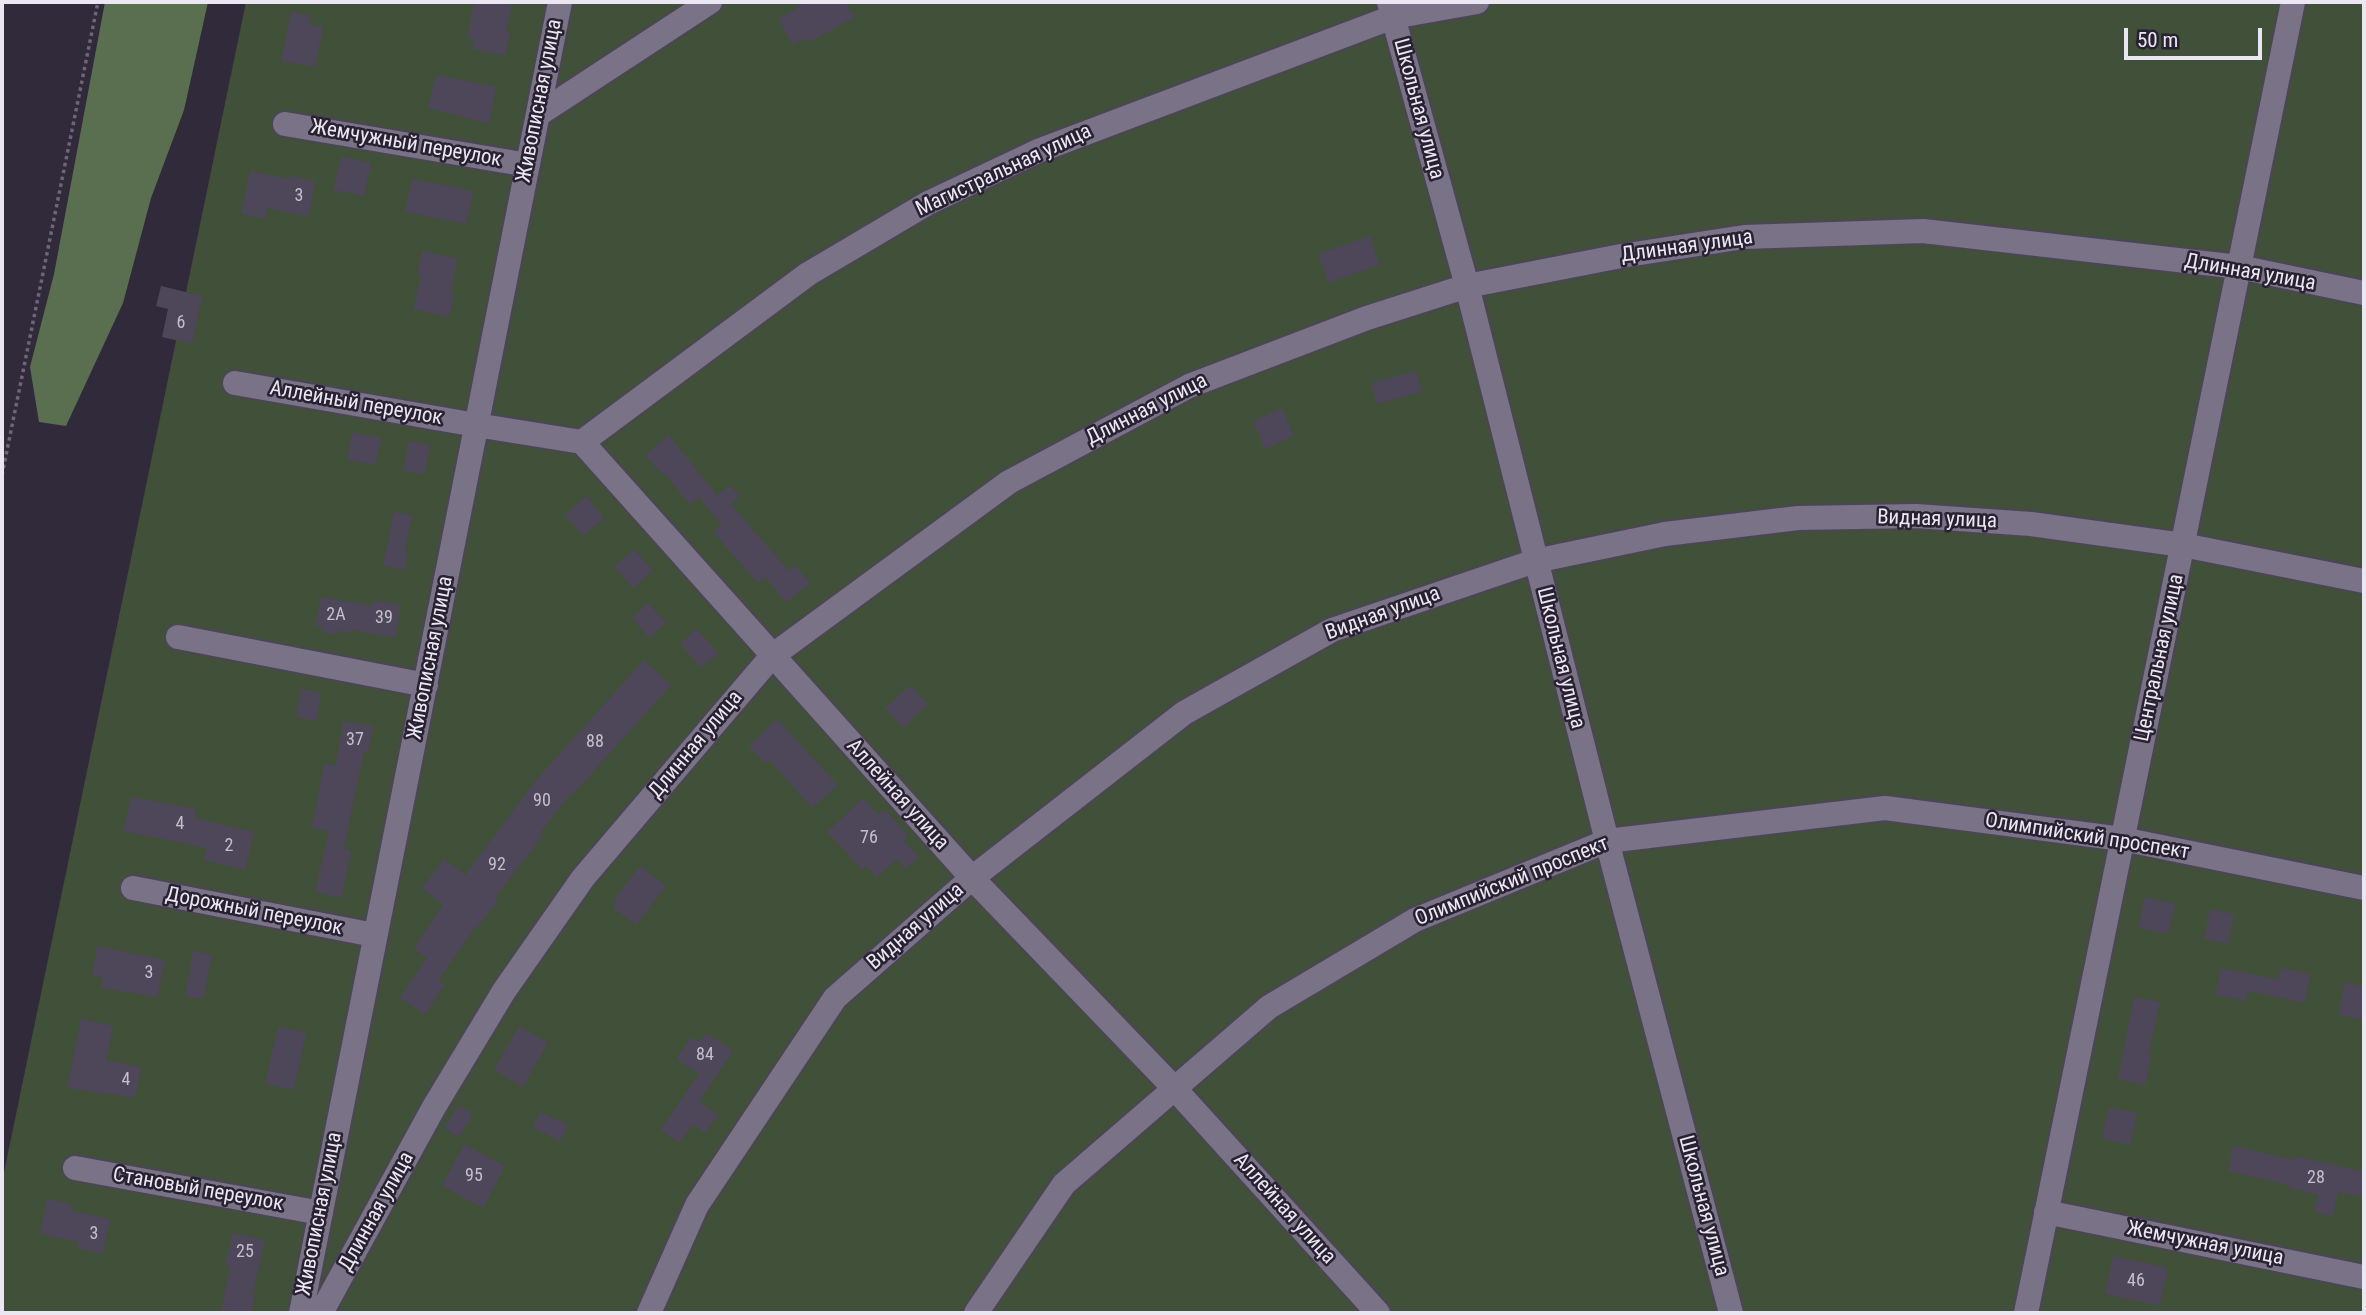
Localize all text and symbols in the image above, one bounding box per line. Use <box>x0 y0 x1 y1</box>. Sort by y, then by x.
scale bar <box>2128 14 2266 58</box>
street label: Живописная улица <box>512 17 568 185</box>
text: 50 m <box>2137 28 2178 52</box>
street label: Школьная улица <box>1387 36 1449 182</box>
street label: Жемчужный переулок <box>309 115 503 173</box>
street label: Магистральная улица <box>912 119 1096 223</box>
house number: 3 <box>295 185 303 207</box>
street label: Длинная улица <box>1620 225 1754 269</box>
street label: Длинная улица <box>2183 249 2317 297</box>
house number: 6 <box>177 312 185 334</box>
street label: Длинная улица <box>1082 369 1212 451</box>
street label: Аллейный переулок <box>268 376 444 432</box>
street label: Видная улица <box>1877 505 1997 535</box>
street label: Центральная улица <box>2130 572 2190 744</box>
street label: Живописная улица <box>403 574 459 742</box>
street label: Видная улица <box>1322 582 1444 646</box>
street label: Школьная улица <box>1530 585 1590 731</box>
house number: 2А <box>326 604 346 626</box>
house number: 39 <box>375 607 393 629</box>
street label: Длинная улица <box>644 686 748 804</box>
house number: 37 <box>346 729 364 751</box>
house number: 88 <box>586 731 604 753</box>
street label: Аллейная улица <box>841 734 953 856</box>
house number: 90 <box>533 790 551 812</box>
street label: Олимпийский проспект <box>1983 808 2191 866</box>
house number: 4 <box>176 813 184 835</box>
house number: 76 <box>860 827 878 849</box>
street label: Олимпийский проспект <box>1412 832 1612 932</box>
house number: 2 <box>225 835 233 857</box>
house number: 92 <box>488 854 506 876</box>
street label: Видная улица <box>862 878 970 976</box>
street label: Дорожный переулок <box>163 882 345 942</box>
house number: 3 <box>145 962 153 984</box>
house number: 84 <box>696 1044 714 1066</box>
house number: 4 <box>122 1069 130 1091</box>
street label: Живописная улица <box>292 1130 348 1298</box>
street label: Школьная улица <box>1672 1133 1734 1279</box>
street label: Длинная улица <box>334 1148 420 1276</box>
street label: Аллейная улица <box>1228 1148 1340 1270</box>
street label: Становый переулок <box>111 1163 285 1217</box>
house number: 95 <box>465 1165 483 1187</box>
house number: 28 <box>2307 1167 2325 1189</box>
street label: Жемчужная улица <box>2125 1216 2285 1272</box>
house number: 3 <box>90 1223 98 1245</box>
house number: 25 <box>236 1241 254 1263</box>
house number: 46 <box>2127 1270 2145 1292</box>

